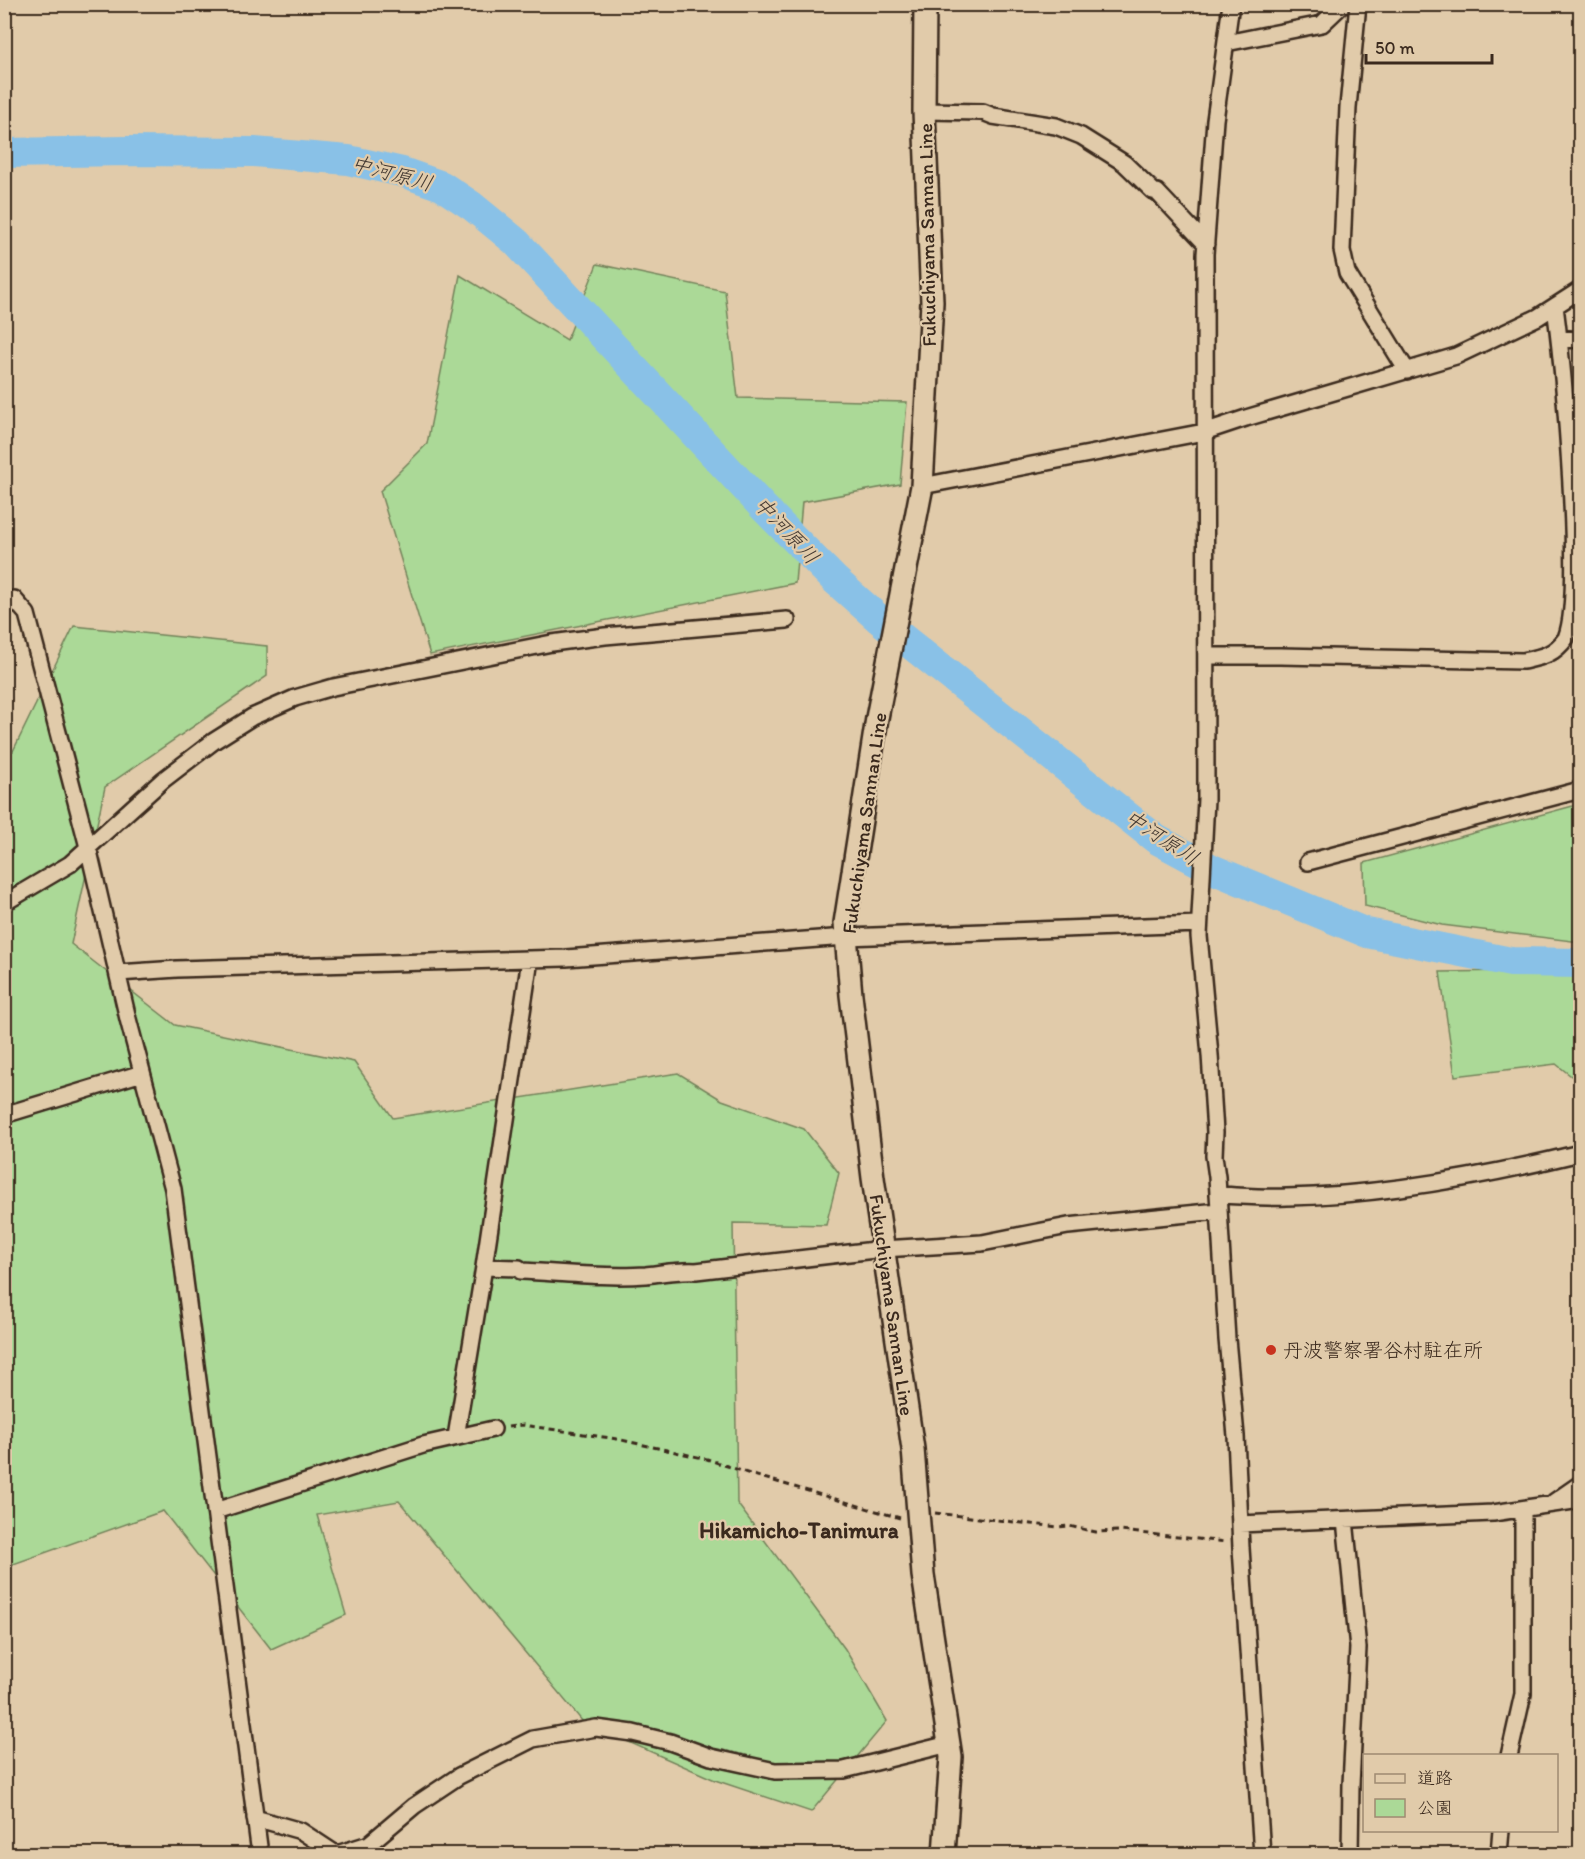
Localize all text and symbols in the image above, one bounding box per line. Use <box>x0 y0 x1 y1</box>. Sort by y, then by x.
scale bar <box>1366 27 1492 65</box>
text: 50 m <box>1375 37 1415 59</box>
street label: Fukuchiyama Sannan Line <box>913 123 941 347</box>
water label: 中河原川 <box>348 150 436 196</box>
water label: 中河原川 <box>749 491 825 569</box>
street label: Fukuchiyama Sannan Line <box>837 711 891 935</box>
water label: 中河原川 <box>1120 804 1204 870</box>
street label: Fukuchiyama Sannan Line <box>865 1193 919 1417</box>
place label: 丹波警察署谷村駐在所 <box>1283 1338 1483 1362</box>
marker: 丹波警察署谷村駐在所 <box>1264 1343 1278 1357</box>
district label: Hikamicho-Tanimura <box>699 1517 899 1544</box>
legend <box>1363 1754 1558 1832</box>
text: 道路 <box>1417 1767 1453 1789</box>
text: 公園 <box>1417 1797 1453 1819</box>

